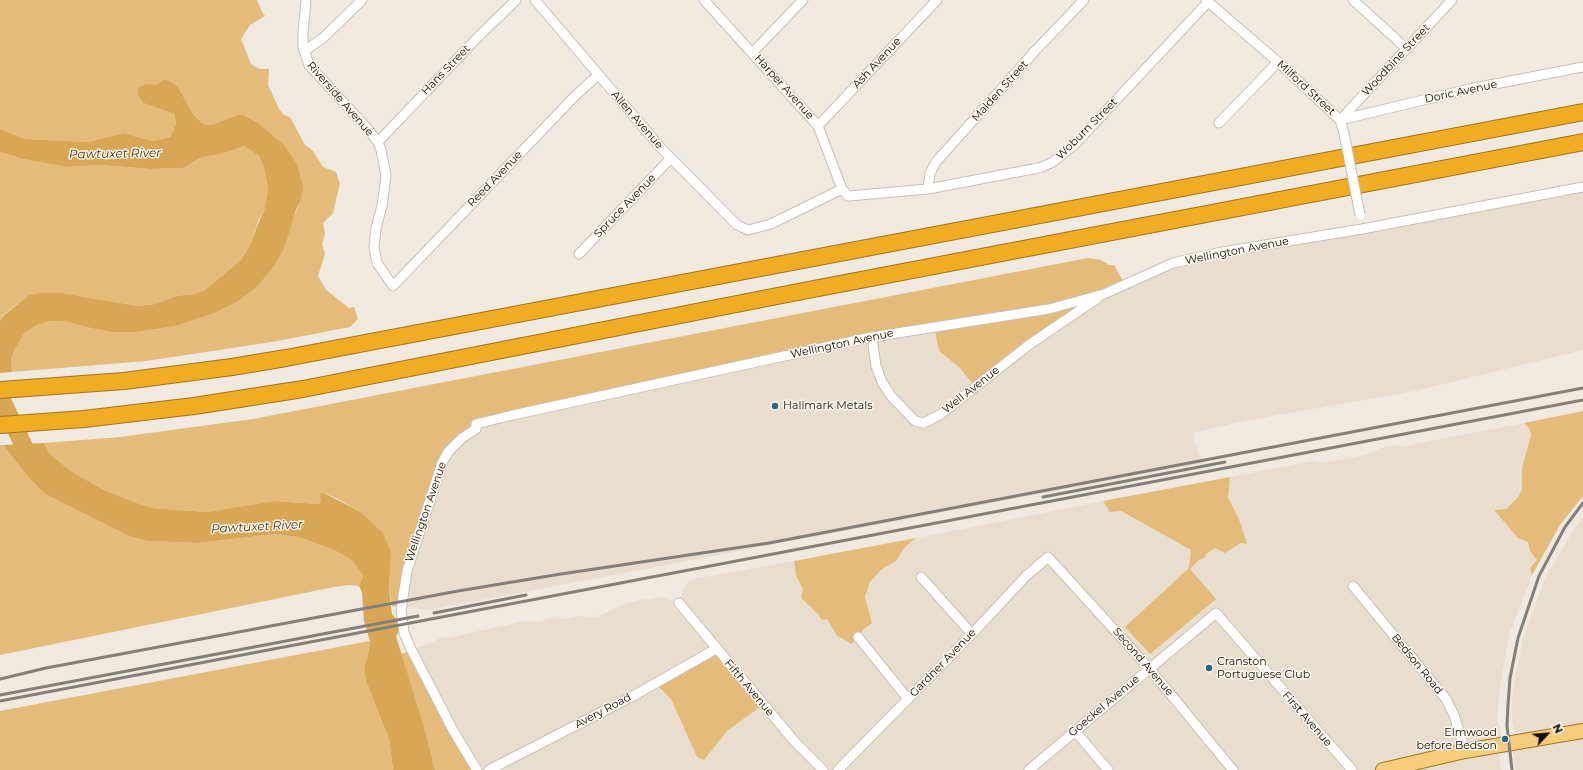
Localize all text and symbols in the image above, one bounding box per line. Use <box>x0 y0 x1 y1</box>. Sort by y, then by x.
street label: Woodbine Street <box>1359 21 1433 99</box>
street label: Ash Avenue <box>850 35 904 91</box>
street label: Hans Street <box>419 42 473 98</box>
street label: Harper Avenue <box>751 52 817 122</box>
street label: Malden Street <box>969 58 1031 124</box>
street label: Milford Street <box>1274 58 1338 118</box>
street label: Riverside Avenue <box>304 59 376 139</box>
street label: Doric Avenue <box>1424 78 1498 106</box>
street label: Allen Avenue <box>608 88 666 152</box>
street label: Woburn Street <box>1054 96 1120 162</box>
water label: Pawtuxet River <box>69 146 161 162</box>
street label: Reed Avenue <box>465 148 525 210</box>
street label: Spruce Avenue <box>591 172 659 240</box>
street label: Wellington Avenue <box>1184 234 1290 268</box>
street label: Wellington Avenue <box>789 327 895 361</box>
street label: Well Avenue <box>940 364 1002 416</box>
place label: Hallmark Metals <box>783 399 873 413</box>
marker: Hallmark Metals <box>770 401 780 411</box>
street label: Wellington Avenue <box>403 460 449 564</box>
water label: Pawtuxet River <box>211 517 303 537</box>
street label: Second Avenue <box>1110 625 1176 699</box>
street label: Gardner Avenue <box>907 626 979 700</box>
street label: Bedson Road <box>1389 631 1445 697</box>
place label: Cranston Portuguese Club <box>1217 655 1310 681</box>
street label: Fifth Avenue <box>721 657 777 719</box>
marker: Cranston Portuguese Club <box>1204 663 1214 673</box>
street label: Goeckel Avenue <box>1066 673 1142 739</box>
street label: First Avenue <box>1280 689 1334 749</box>
street label: Avery Road <box>573 691 633 731</box>
north arrow <box>1527 714 1567 754</box>
text: N <box>1550 722 1566 736</box>
place label: Elmwood before Bedson <box>1416 726 1497 752</box>
marker: Elmwood before Bedson <box>1500 734 1510 744</box>

